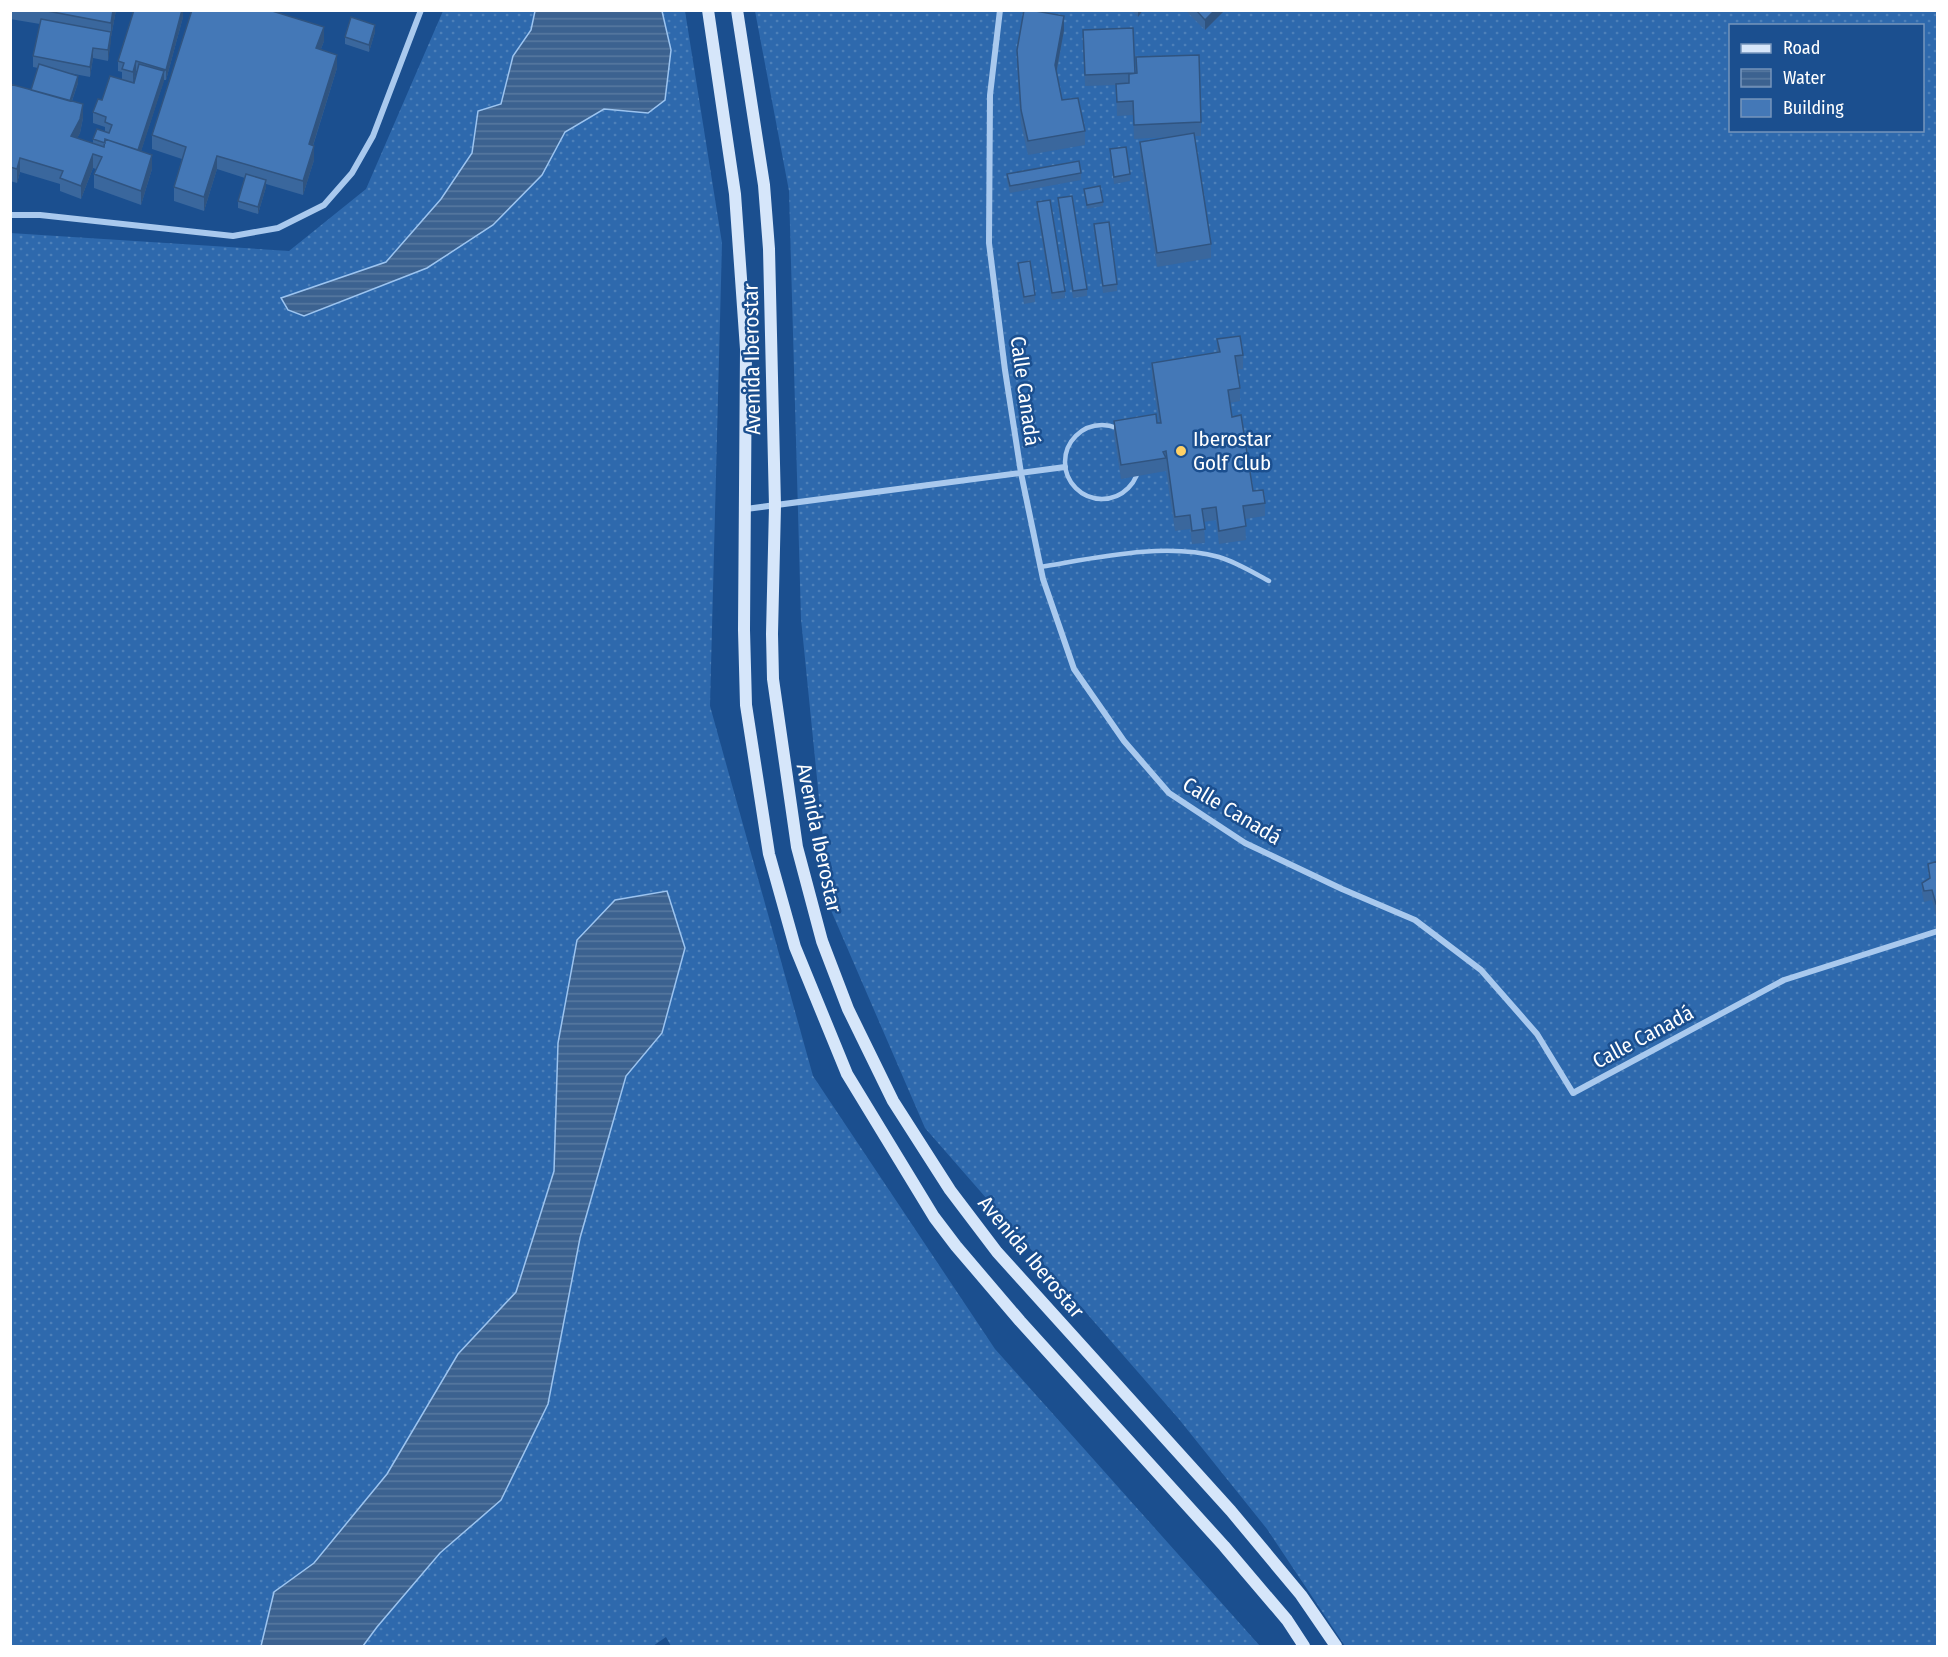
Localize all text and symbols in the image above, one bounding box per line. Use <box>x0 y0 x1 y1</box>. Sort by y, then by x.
legend <box>1729 24 1924 132</box>
text: Road <box>1783 37 1820 59</box>
text: Water <box>1783 67 1826 89</box>
text: Building <box>1783 97 1844 119</box>
street label: Avenida Iberostar <box>738 282 766 435</box>
street label: Calle Canadá <box>1004 334 1046 448</box>
place label: Iberostar Golf Club <box>1193 426 1272 476</box>
marker: Iberostar Golf Club <box>1174 444 1188 458</box>
street label: Avenida Iberostar <box>791 761 848 916</box>
street label: Calle Canadá <box>1178 771 1286 851</box>
street label: Calle Canadá <box>1588 1000 1698 1074</box>
street label: Avenida Iberostar <box>972 1191 1090 1324</box>

